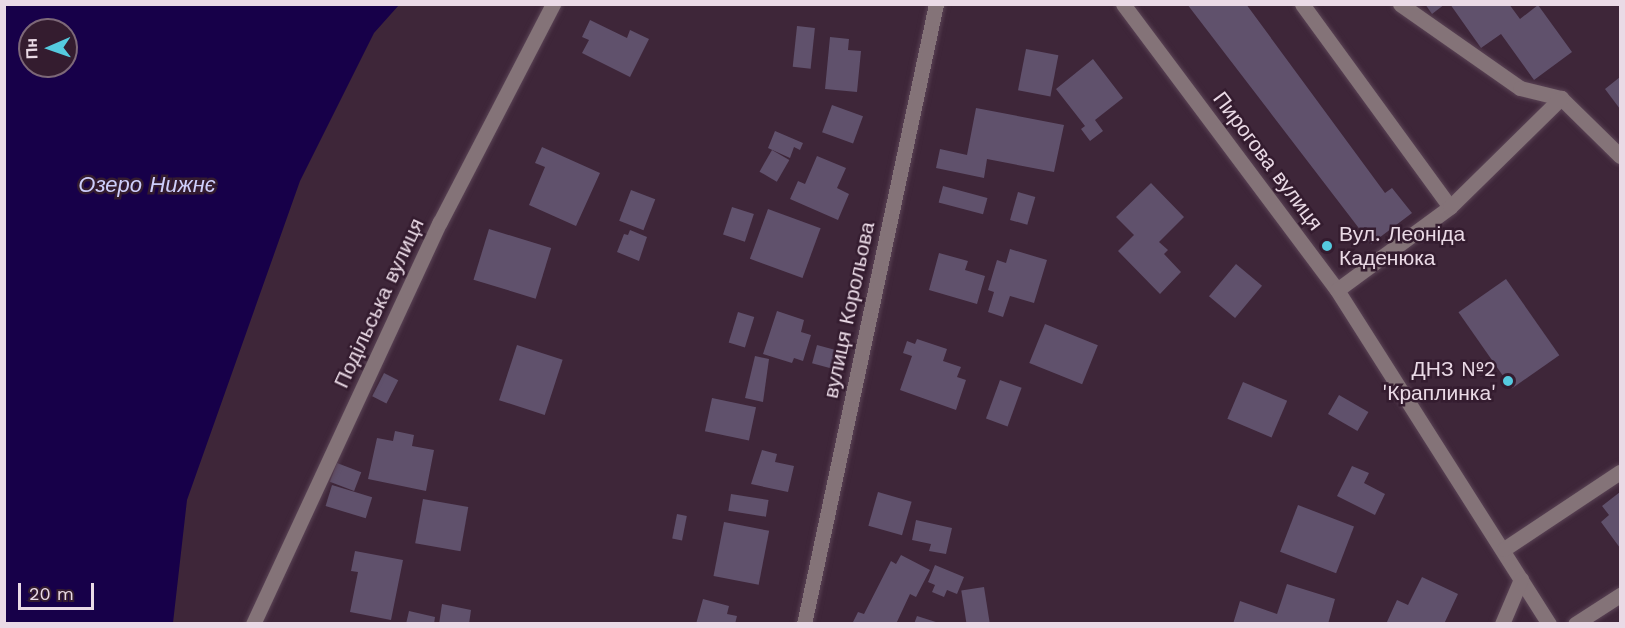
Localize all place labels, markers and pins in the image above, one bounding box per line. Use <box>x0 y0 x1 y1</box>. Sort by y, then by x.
place label: Вул. Леоніда Каденюка <box>1339 221 1465 271</box>
marker: Вул. Леоніда Каденюка <box>1320 239 1334 253</box>
place label: ДНЗ №2 'Краплинка' <box>1382 356 1496 406</box>
marker: ДНЗ №2 'Краплинка' <box>1501 374 1515 388</box>

